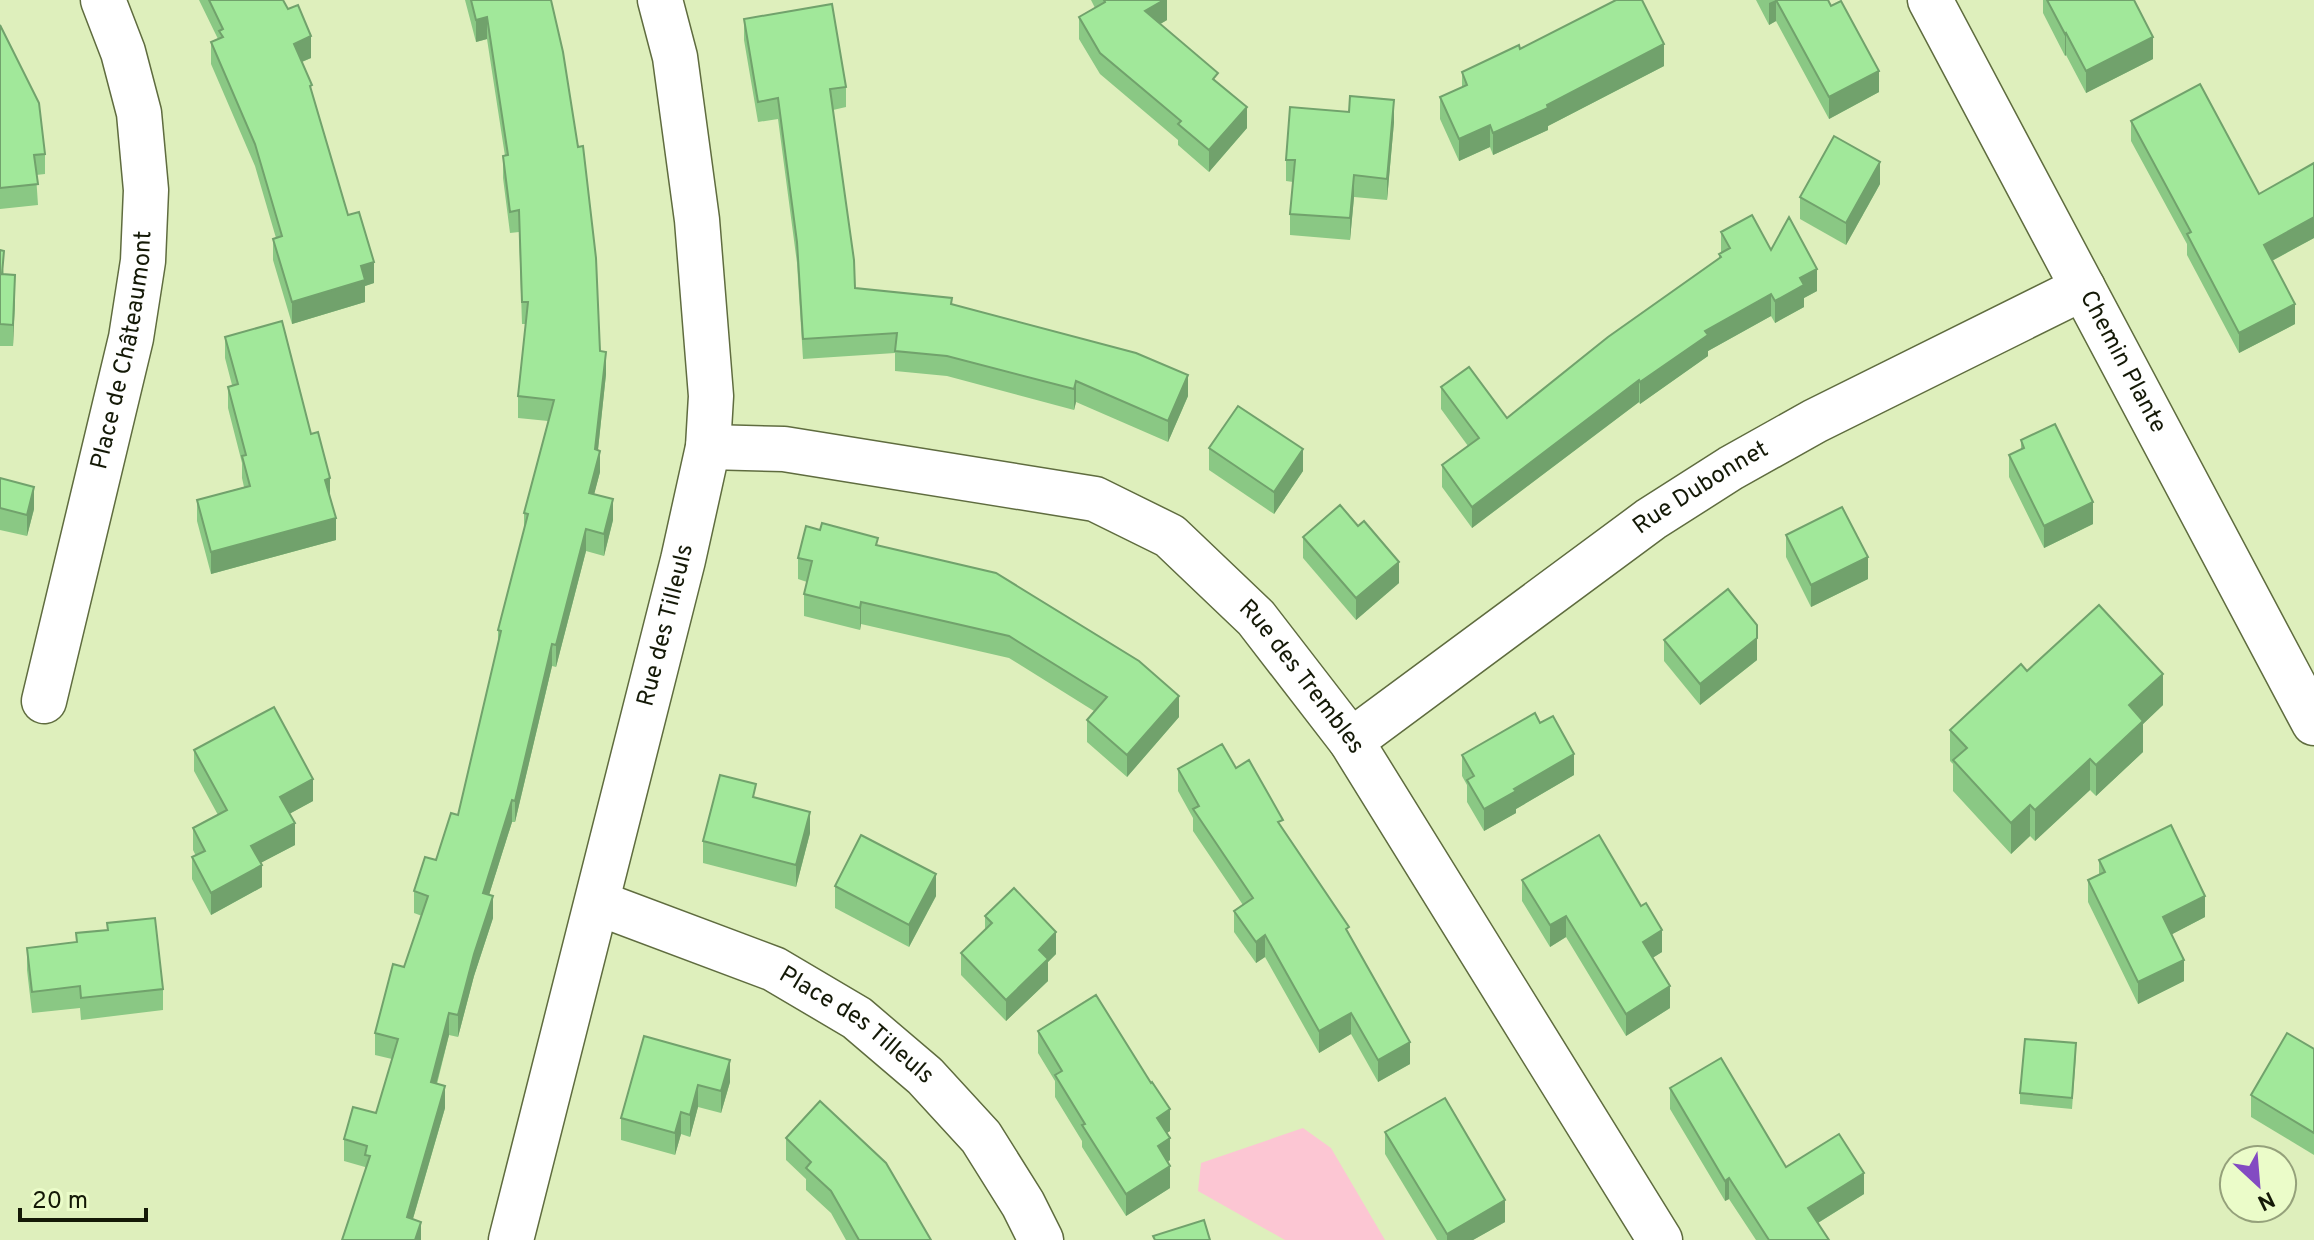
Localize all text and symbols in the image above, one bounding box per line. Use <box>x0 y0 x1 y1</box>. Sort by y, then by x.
street label: Place de Châteaumont <box>85 230 159 473</box>
street label: Chemin Plante <box>2072 286 2172 439</box>
street label: Rue Dubonnet <box>1627 435 1774 542</box>
street label: Rue des Tilleuls <box>632 541 701 710</box>
street label: Rue des Trembles <box>1232 594 1371 760</box>
street label: Place des Tilleuls <box>773 960 940 1091</box>
north arrow <box>2218 1144 2298 1224</box>
scale bar <box>20 1172 146 1222</box>
text: N <box>2253 1184 2279 1215</box>
text: 20 m <box>32 1187 88 1217</box>

